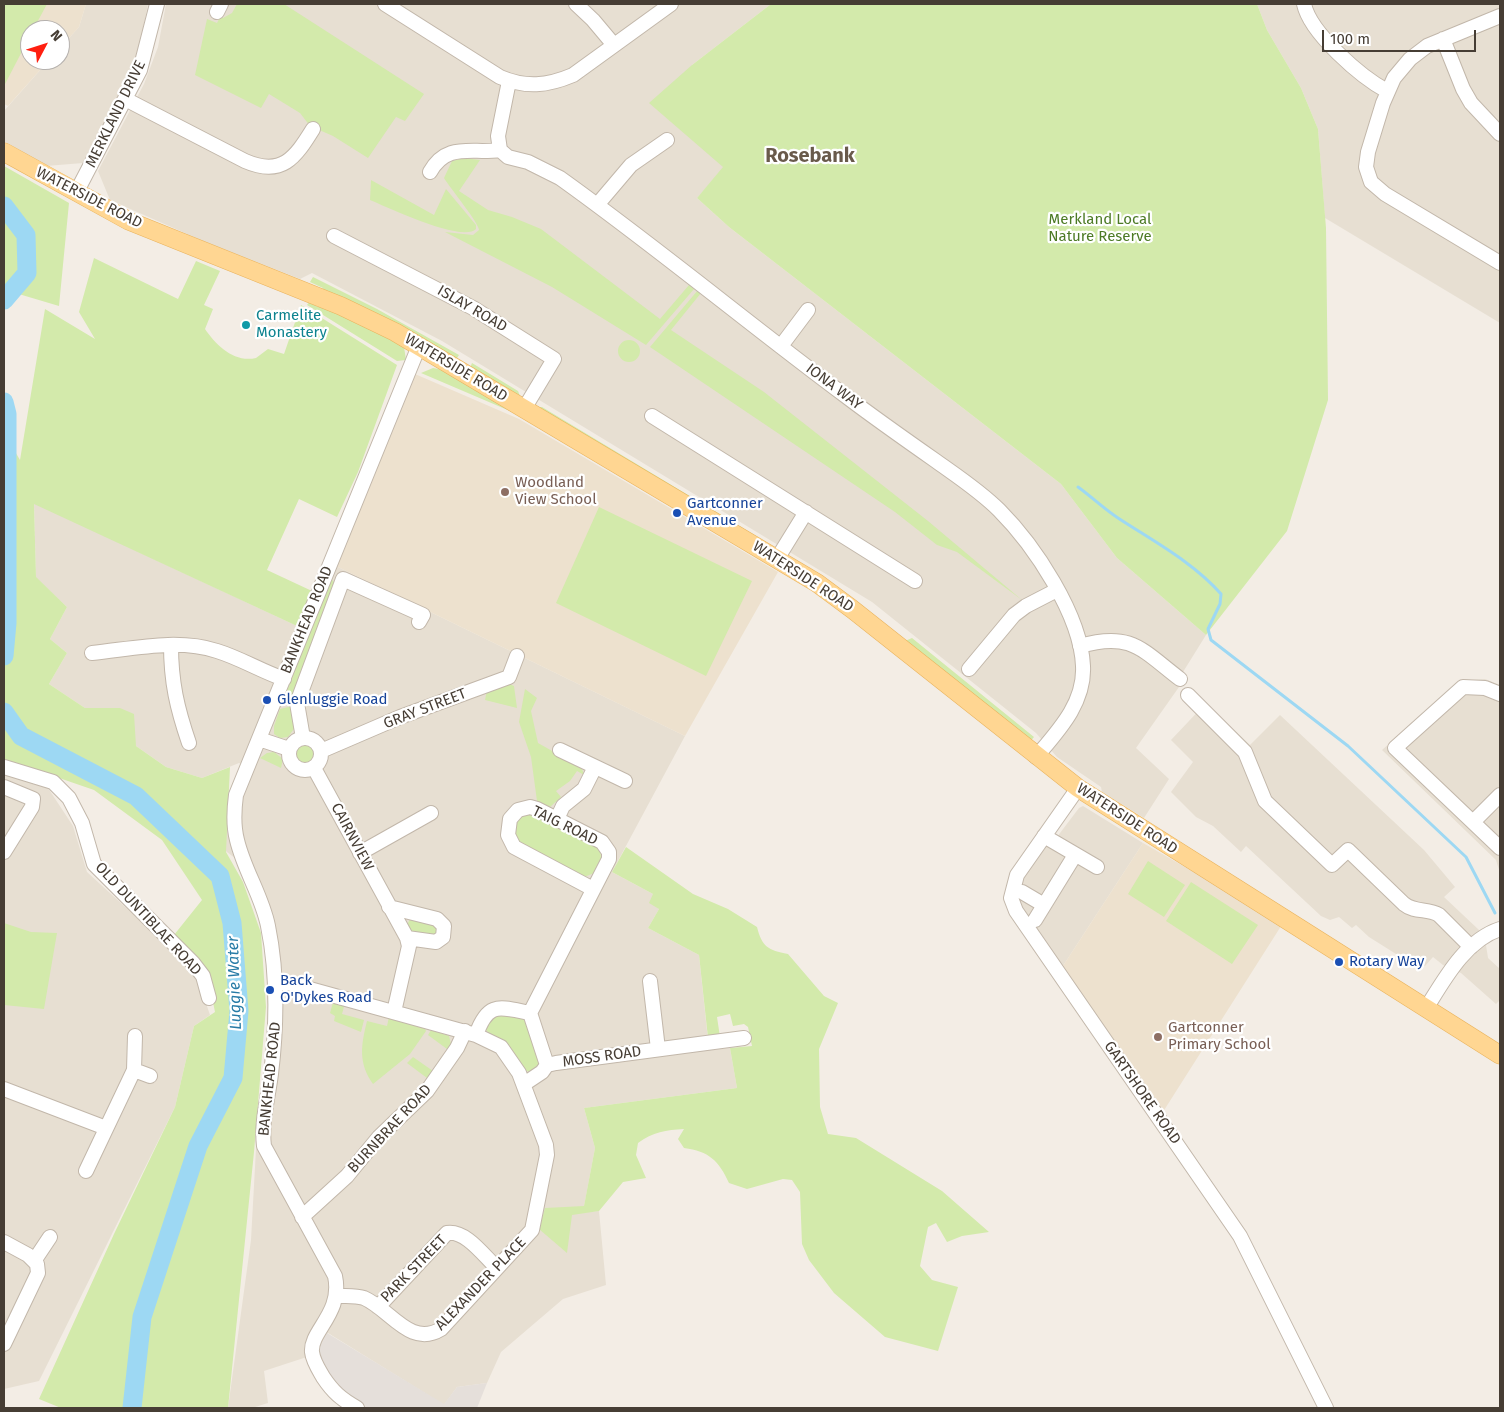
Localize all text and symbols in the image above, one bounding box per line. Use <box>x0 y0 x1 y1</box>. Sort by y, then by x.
north arrow <box>20 20 70 70</box>
scale bar <box>1324 20 1478 52</box>
text: N <box>47 27 66 45</box>
text: 100 m <box>1330 30 1370 48</box>
street label: MERKLAND DRIVE <box>82 57 150 171</box>
district label: Rosebank <box>765 144 855 168</box>
street label: WATERSIDE ROAD <box>33 163 145 233</box>
park label: Merkland Local Nature Reserve <box>1048 211 1152 246</box>
street label: ISLAY ROAD <box>434 282 510 336</box>
place label: Carmelite Monastery <box>256 307 327 342</box>
marker: Carmelite Monastery <box>240 319 252 331</box>
street label: WATERSIDE ROAD <box>401 330 511 406</box>
street label: IONA WAY <box>802 360 866 414</box>
place label: Woodland View School <box>515 474 597 509</box>
marker: Woodland View School <box>499 486 511 498</box>
place label: Gartconner Avenue <box>687 495 763 530</box>
marker: Gartconner Avenue <box>671 507 683 519</box>
street label: WATERSIDE ROAD <box>749 538 857 616</box>
street label: BANKHEAD ROAD <box>277 564 337 676</box>
street label: GRAY STREET <box>381 685 469 733</box>
place label: Glenluggie Road <box>277 691 387 709</box>
marker: Glenluggie Road <box>261 694 273 706</box>
street label: WATERSIDE ROAD <box>1073 780 1181 858</box>
street label: CAIRNVIEW <box>327 800 377 874</box>
street label: TAIG ROAD <box>529 802 601 850</box>
street label: OLD DUNTIBLAE ROAD <box>91 859 205 979</box>
water label: Luggie Water <box>224 936 246 1030</box>
place label: Rotary Way <box>1349 953 1424 971</box>
marker: Rotary Way <box>1333 956 1345 968</box>
place label: Back O'Dykes Road <box>280 972 372 1007</box>
marker: Back O'Dykes Road <box>264 984 276 996</box>
place label: Gartconner Primary School <box>1168 1019 1271 1054</box>
street label: BANKHEAD ROAD <box>255 1021 285 1137</box>
marker: Gartconner Primary School <box>1152 1031 1164 1043</box>
street label: GARTSHORE ROAD <box>1100 1038 1184 1148</box>
street label: MOSS ROAD <box>561 1043 643 1071</box>
street label: BURNBRAE ROAD <box>344 1081 436 1177</box>
street label: PARK STREET <box>377 1232 451 1306</box>
street label: ALEXANDER PLACE <box>432 1234 530 1334</box>

